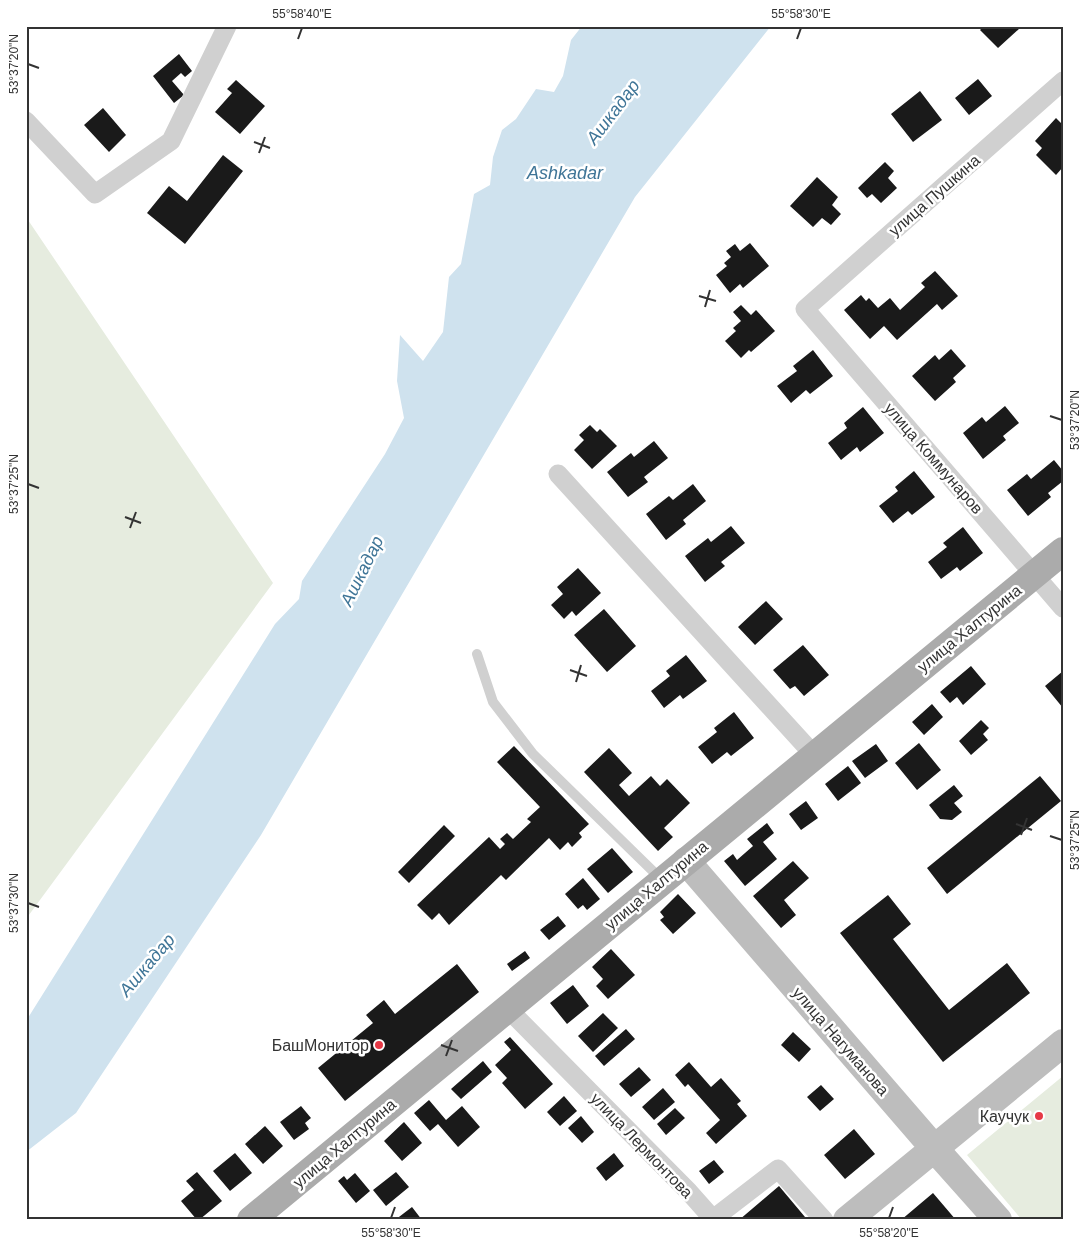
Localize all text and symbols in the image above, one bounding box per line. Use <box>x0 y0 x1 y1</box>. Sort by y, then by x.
text: 55°58'40"E <box>272 7 332 21</box>
text: 55°58'30"E <box>771 7 831 21</box>
text: 53°37'20"N <box>7 34 21 94</box>
water label: Ашкадар <box>582 76 644 149</box>
street label: улица Пушкина <box>886 151 983 239</box>
water label: Ashkadar <box>526 163 604 183</box>
text: 53°37'20"N <box>1068 390 1082 450</box>
street label: улица Коммунаров <box>881 400 986 517</box>
text: 53°37'25"N <box>7 454 21 514</box>
water label: Ашкадар <box>336 533 388 610</box>
street label: улица Халтурина <box>914 581 1025 675</box>
text: 53°37'25"N <box>1068 810 1082 870</box>
street label: улица Халтурина <box>602 838 711 933</box>
text: 53°37'30"N <box>7 873 21 933</box>
water label: Ашкадар <box>114 930 179 1001</box>
street label: улица Нагуманова <box>789 984 892 1099</box>
place label: БашМонитор <box>272 1037 369 1054</box>
marker: БашМонитор <box>373 1039 385 1051</box>
street label: улица Лермонтова <box>587 1090 696 1201</box>
street label: улица Халтурина <box>290 1096 399 1191</box>
place label: Каучук <box>980 1108 1030 1125</box>
marker: Каучук <box>1033 1110 1045 1122</box>
text: 55°58'30"E <box>361 1226 421 1240</box>
text: 55°58'20"E <box>859 1226 919 1240</box>

